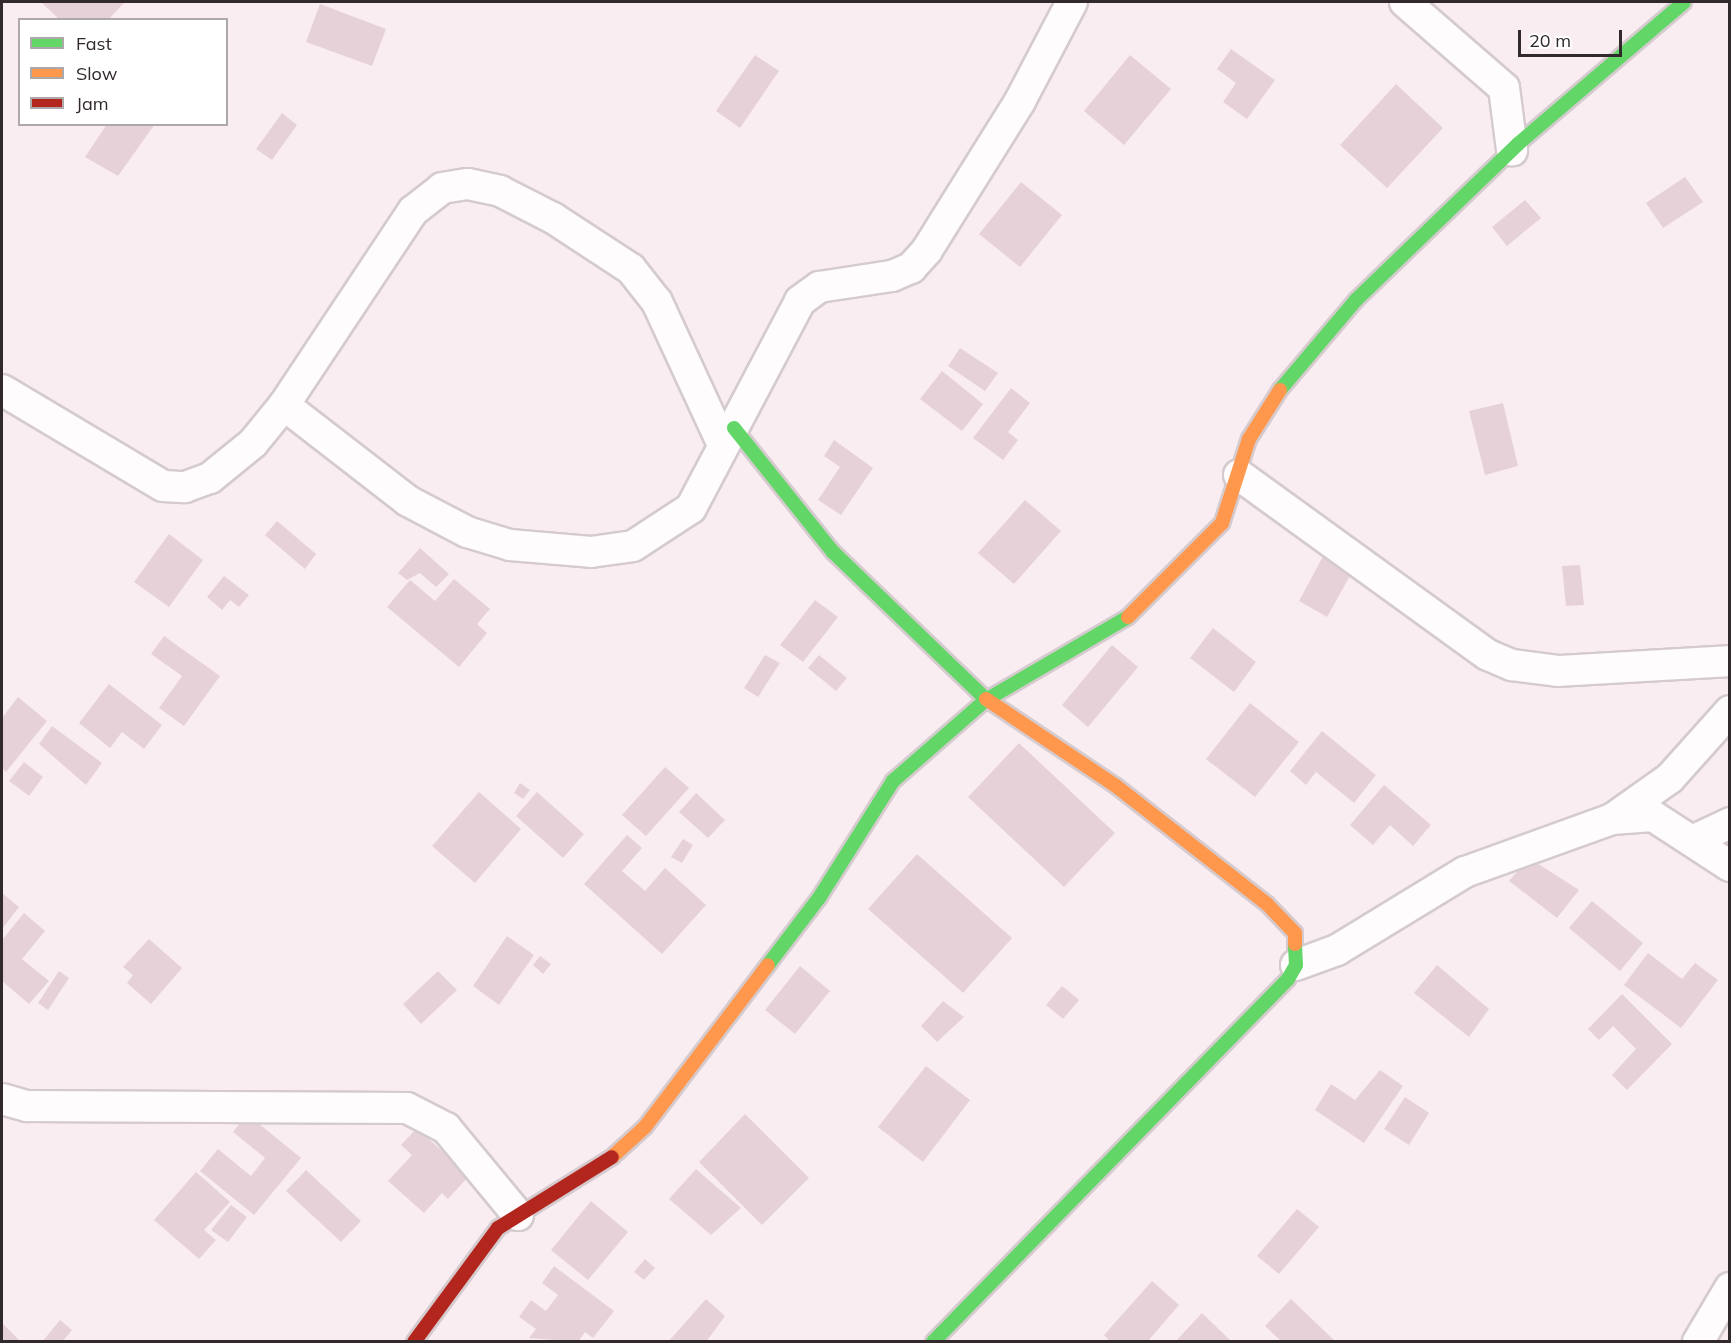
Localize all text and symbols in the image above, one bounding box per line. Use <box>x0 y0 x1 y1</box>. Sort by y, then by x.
legend <box>18 18 228 126</box>
scale bar <box>1521 18 1624 56</box>
text: 20 m <box>1529 29 1571 52</box>
text: Fast <box>76 32 112 55</box>
text: Slow <box>76 62 117 85</box>
text: Jam <box>76 92 109 115</box>

